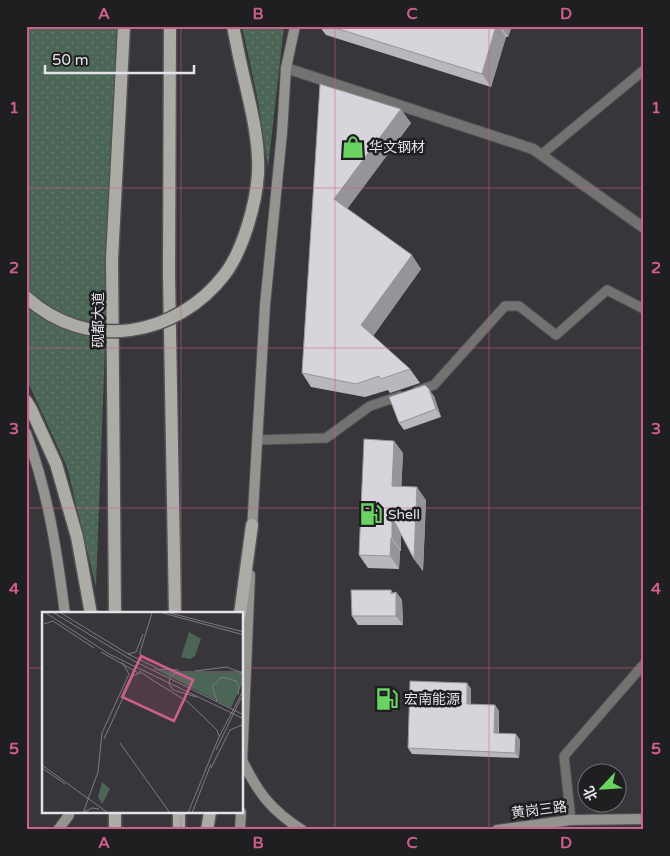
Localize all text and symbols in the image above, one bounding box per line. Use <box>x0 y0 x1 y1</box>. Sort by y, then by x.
text: A <box>98 4 110 24</box>
text: B <box>252 4 264 24</box>
text: C <box>406 4 418 24</box>
text: D <box>560 4 572 24</box>
scale bar <box>45 42 194 74</box>
text: 50 m <box>52 51 89 69</box>
text: 1 <box>9 98 19 118</box>
text: 1 <box>651 98 661 118</box>
shop icon: 华文钢材 <box>340 134 366 160</box>
place label: 华文钢材 <box>369 139 425 156</box>
text: 2 <box>9 258 19 278</box>
text: 2 <box>651 258 661 278</box>
street label: 砚都大道 <box>90 292 107 348</box>
text: 3 <box>9 419 19 439</box>
text: 3 <box>651 419 661 439</box>
fuel station icon: Shell <box>358 501 384 527</box>
place label: Shell <box>388 506 420 523</box>
text: 4 <box>9 579 19 599</box>
text: 4 <box>651 579 661 599</box>
inset map <box>42 612 244 814</box>
fuel station icon: 宏南能源 <box>374 686 400 712</box>
place label: 宏南能源 <box>404 691 460 708</box>
text: 5 <box>9 739 19 759</box>
text: 5 <box>651 739 661 759</box>
north arrow <box>578 764 628 814</box>
text: 北 <box>580 783 601 803</box>
street label: 黄岗三路 <box>510 798 568 822</box>
text: A <box>98 833 110 853</box>
text: B <box>252 833 264 853</box>
text: C <box>406 833 418 853</box>
text: D <box>560 833 572 853</box>

